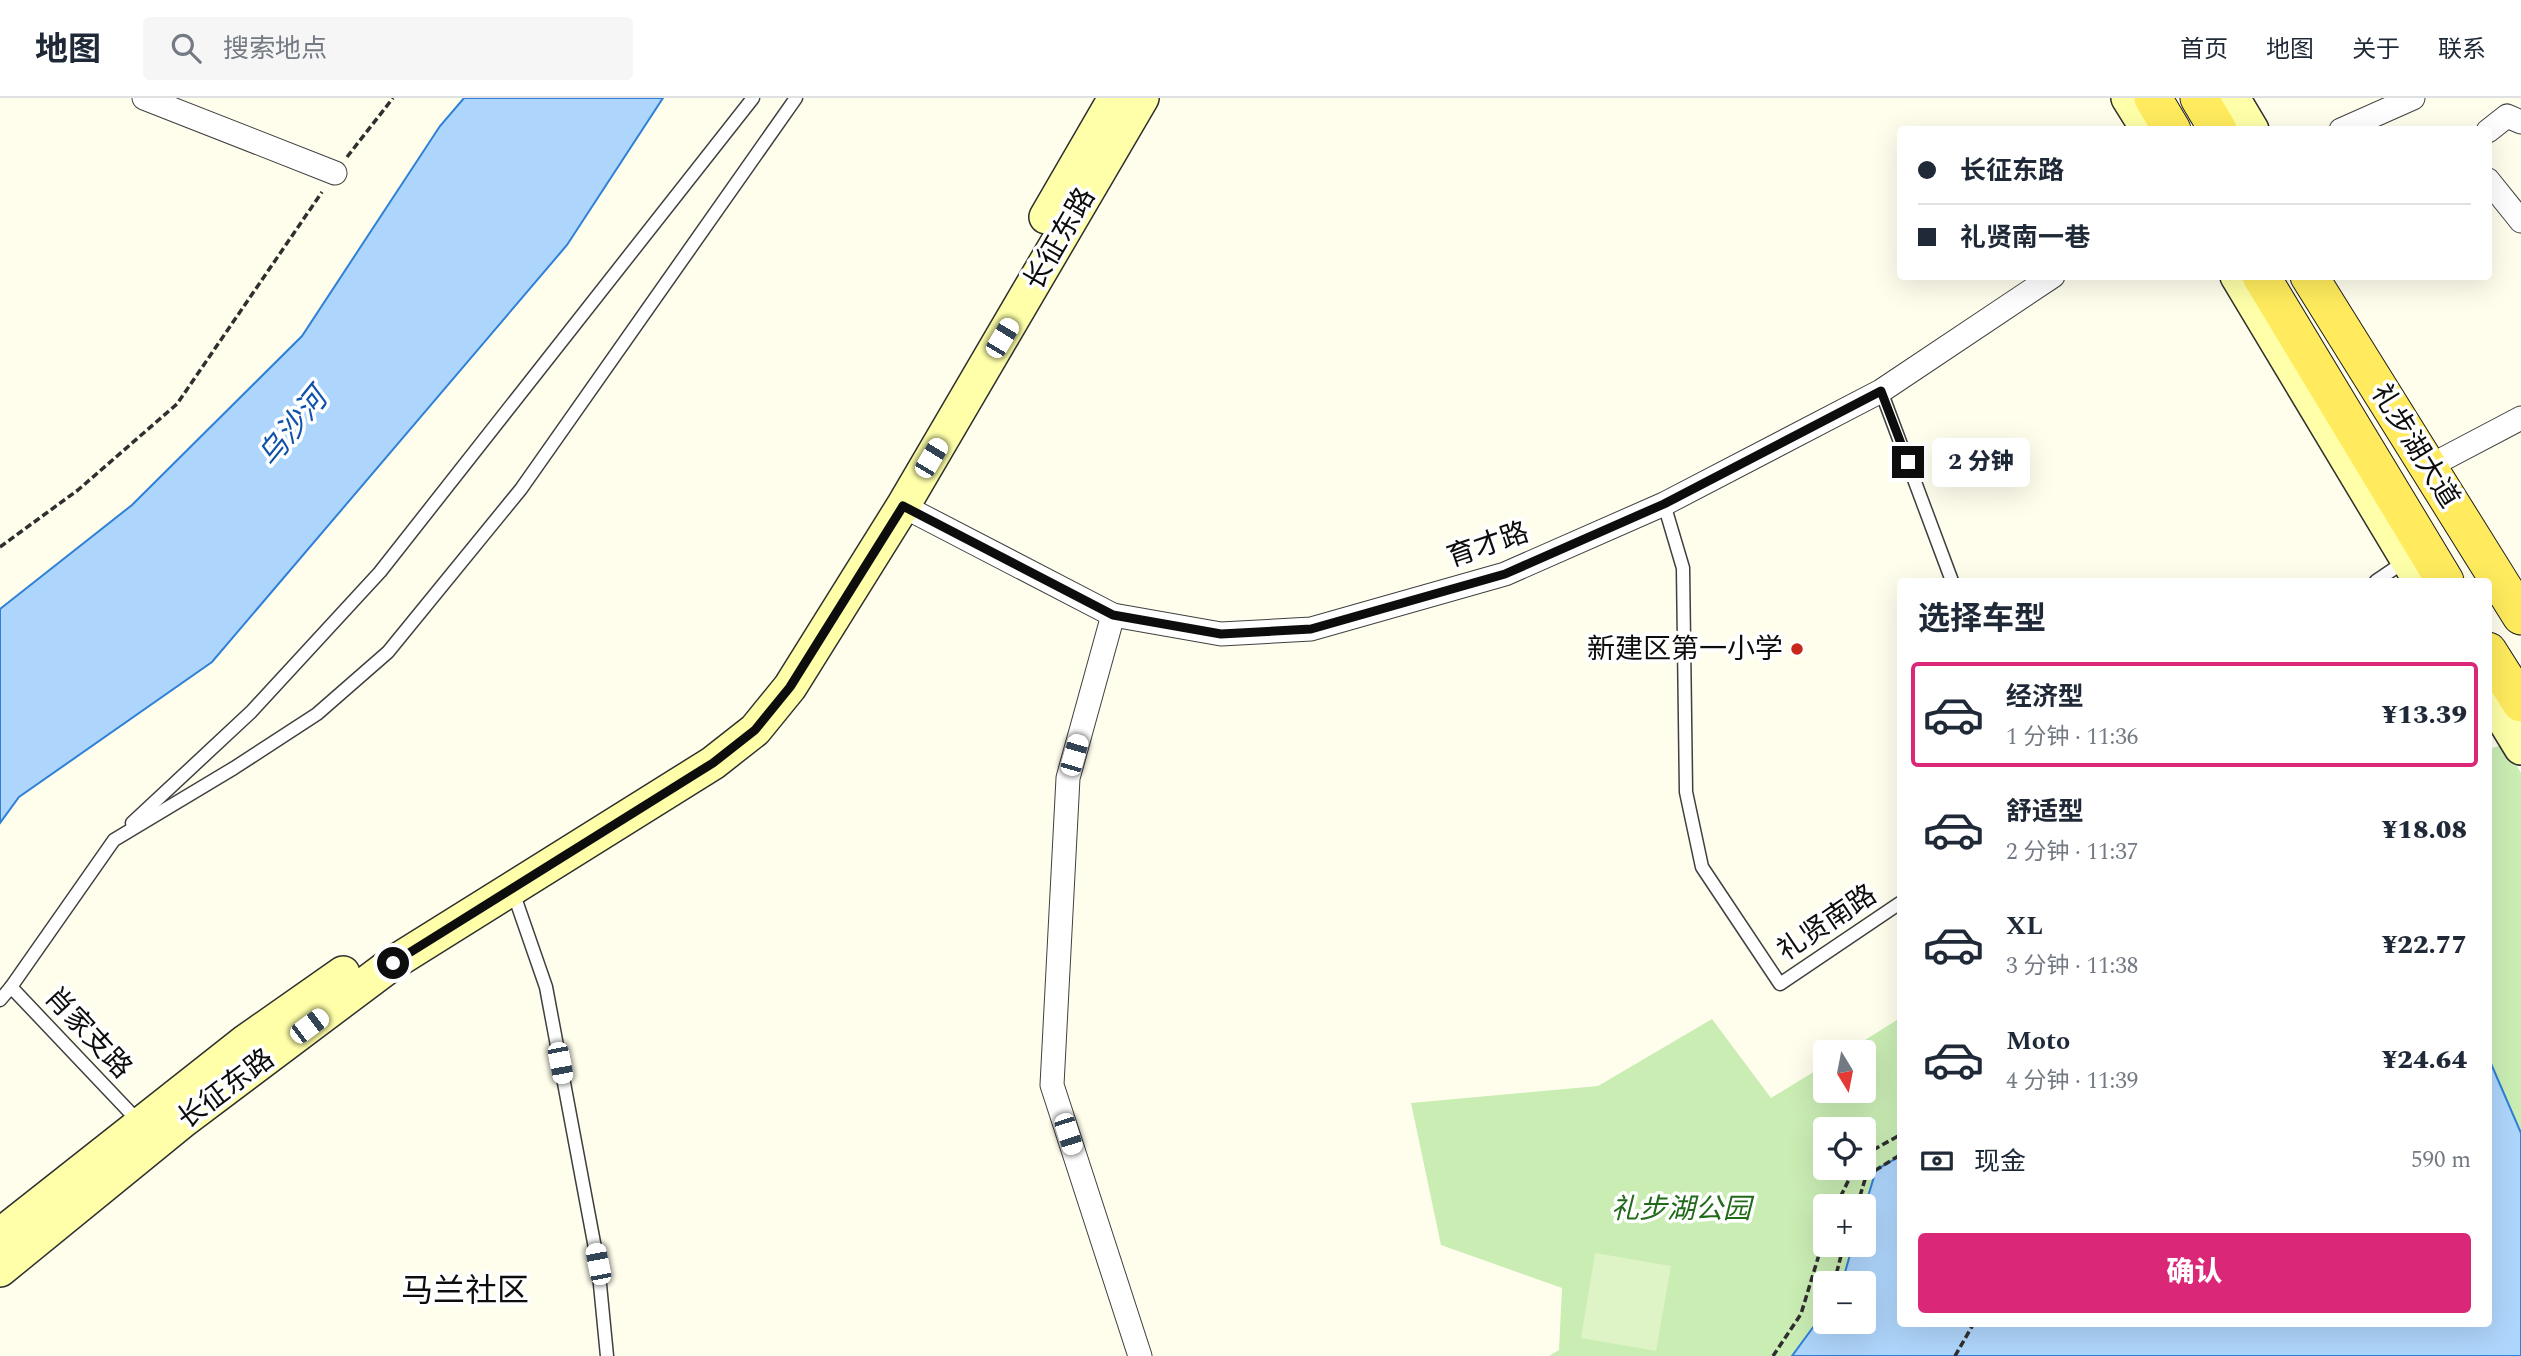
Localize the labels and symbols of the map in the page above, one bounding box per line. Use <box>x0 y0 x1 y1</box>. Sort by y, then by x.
street label: 长征东路 <box>1013 180 1107 298</box>
car <box>983 315 1022 361</box>
water label: 乌沙河 <box>247 375 342 477</box>
street label: 礼步湖大道 <box>2360 375 2470 517</box>
car <box>912 435 951 481</box>
callout: 2 分钟 <box>1932 438 2030 486</box>
route end <box>1892 446 1924 478</box>
street label: 育才路 <box>1441 511 1535 579</box>
place label: 新建区第一小学 <box>1587 628 1783 671</box>
marker: 新建区第一小学 <box>1789 641 1805 657</box>
car <box>1059 732 1090 778</box>
street label: 礼贤南路 <box>1769 874 1885 972</box>
route start <box>377 947 409 979</box>
street label: 肖家支路 <box>34 977 142 1089</box>
car <box>286 1005 333 1047</box>
street label: 长征东路 <box>168 1038 284 1140</box>
car <box>546 1040 575 1086</box>
north arrow <box>1813 1040 1876 1102</box>
car <box>1052 1111 1085 1157</box>
park label: 礼步湖公园 <box>1611 1188 1755 1231</box>
car <box>584 1241 613 1287</box>
district label: 马兰社区 <box>401 1267 529 1316</box>

